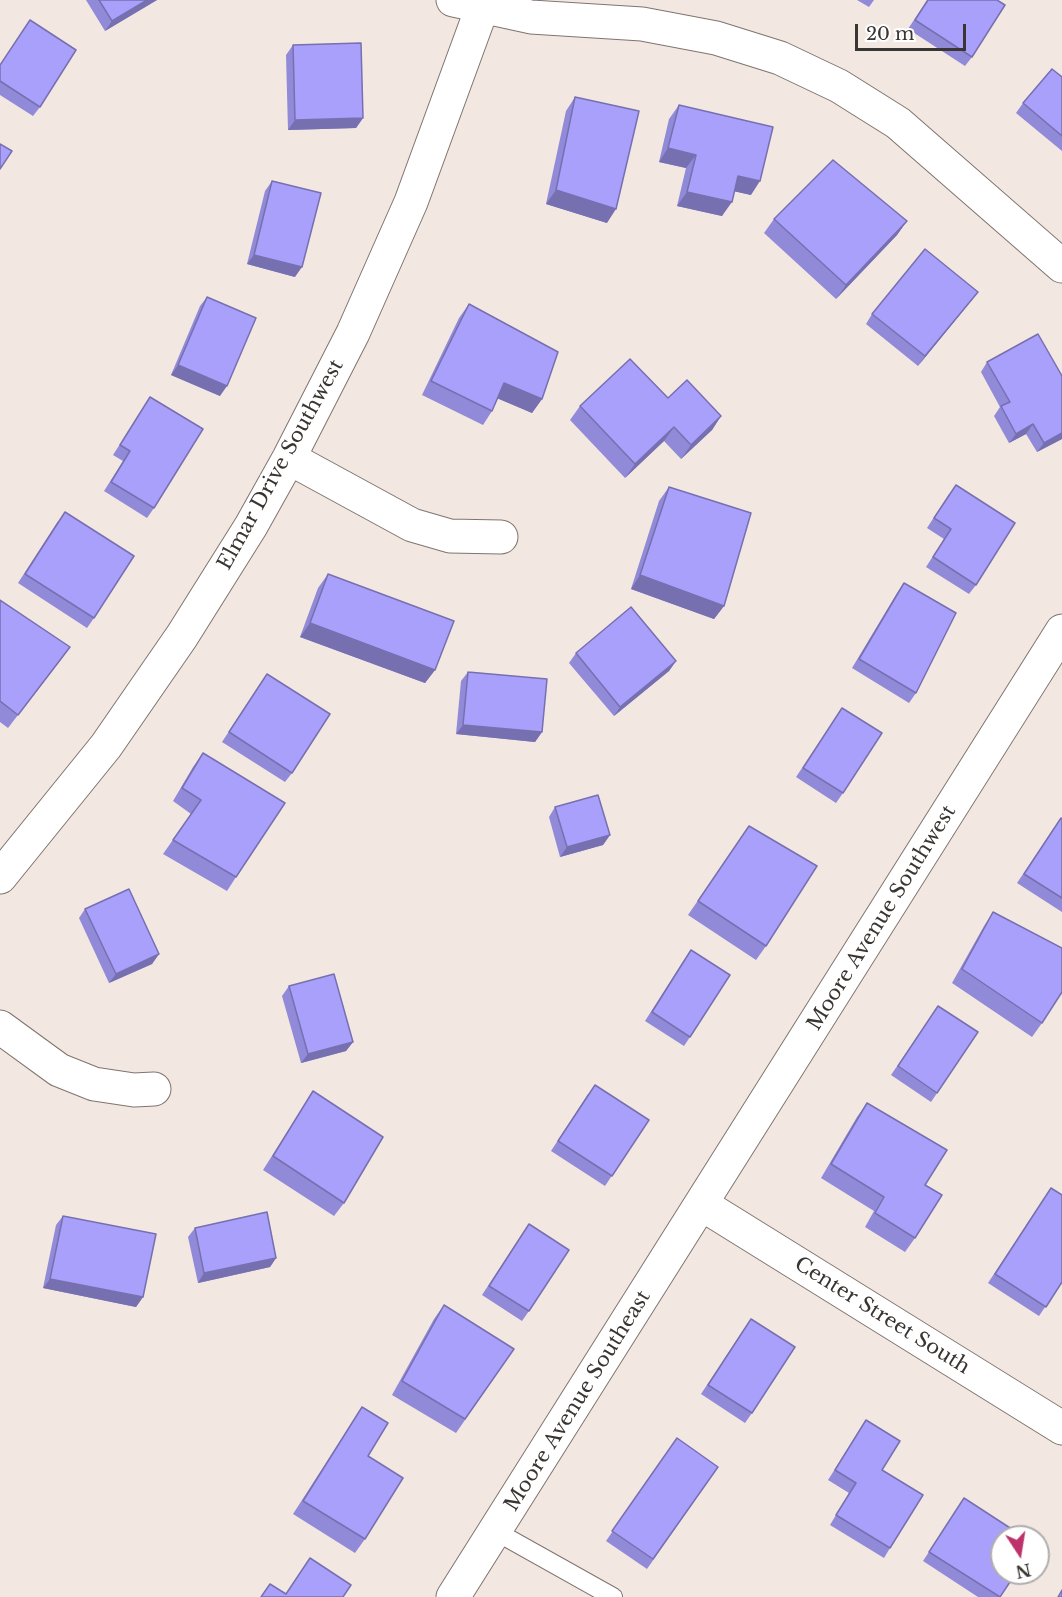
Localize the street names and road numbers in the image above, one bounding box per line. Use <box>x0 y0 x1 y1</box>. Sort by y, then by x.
street label: Elmar Drive Southwest <box>213 356 349 574</box>
street label: Moore Avenue Southwest <box>803 801 961 1035</box>
street label: Center Street South <box>790 1252 974 1380</box>
street label: Moore Avenue Southeast <box>500 1286 656 1516</box>

